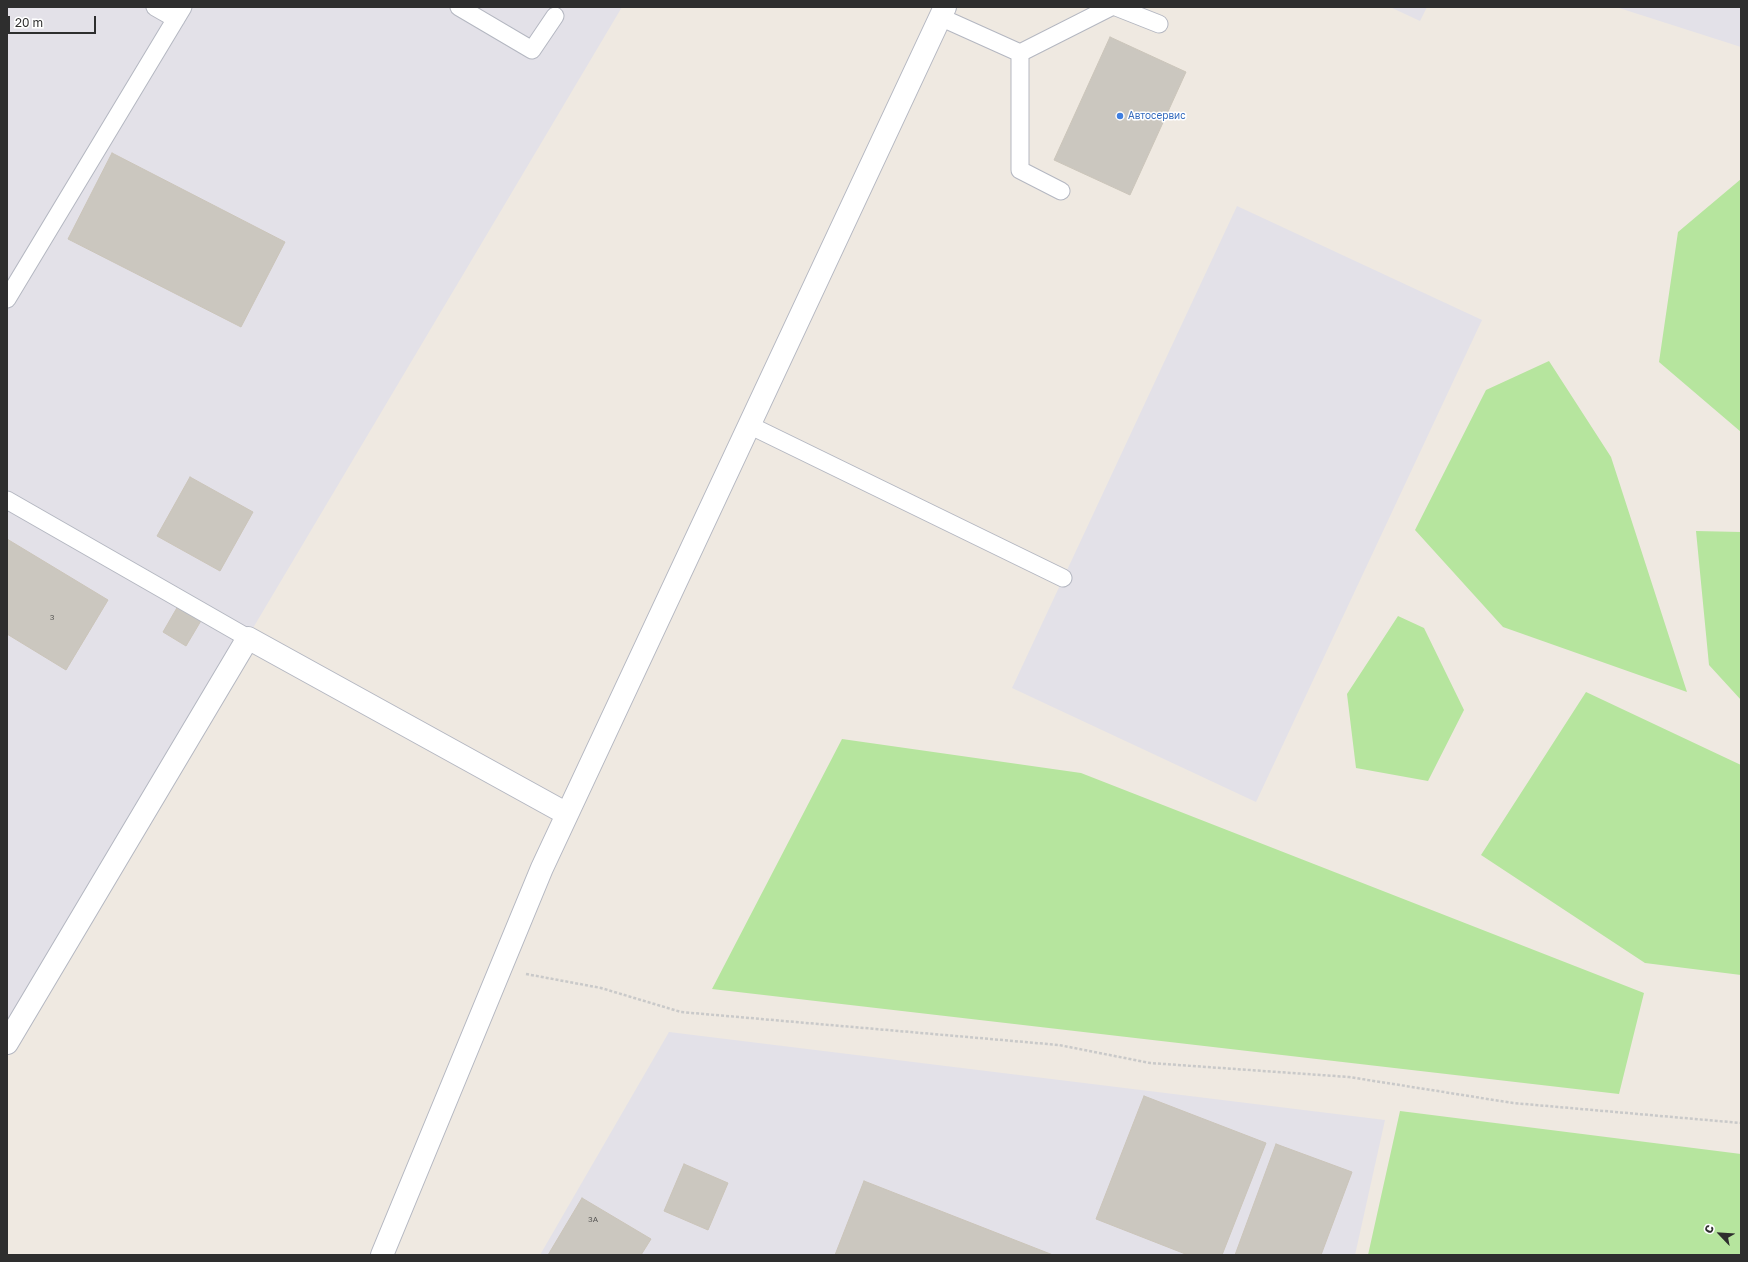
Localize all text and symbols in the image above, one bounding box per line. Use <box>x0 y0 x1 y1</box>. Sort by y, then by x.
scale bar <box>10 8 98 34</box>
text: 20 m <box>15 15 43 30</box>
place label: Автосервис <box>1128 110 1186 122</box>
marker: Автосервис <box>1115 111 1125 121</box>
house number: 3 <box>50 612 54 622</box>
house number: 3А <box>588 1214 598 1224</box>
north arrow <box>1700 1214 1740 1254</box>
text: С <box>1701 1222 1716 1235</box>

